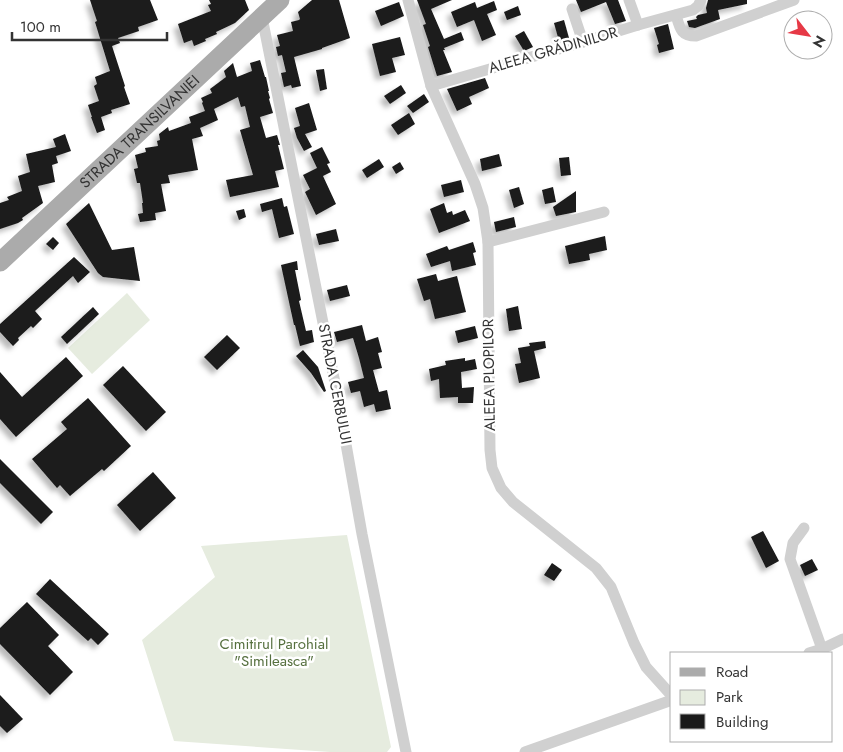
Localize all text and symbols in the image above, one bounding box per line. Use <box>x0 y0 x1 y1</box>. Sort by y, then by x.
scale bar <box>12 10 168 42</box>
north arrow <box>783 10 833 60</box>
text: 100 m <box>20 16 61 38</box>
street label: ALEEA GRĂDINILOR <box>486 21 621 79</box>
text: N <box>808 32 831 52</box>
street label: STRADA TRANSILVANIEI <box>74 70 204 193</box>
street label: ALEEA PLOPILOR <box>477 318 501 431</box>
street label: STRADA CERBULUI <box>313 322 357 446</box>
park label: Cimitirul Parohial "Simileasca" <box>220 633 328 672</box>
legend <box>670 652 833 742</box>
text: Road <box>716 661 748 683</box>
text: Park <box>716 686 743 708</box>
text: Building <box>716 711 768 733</box>

